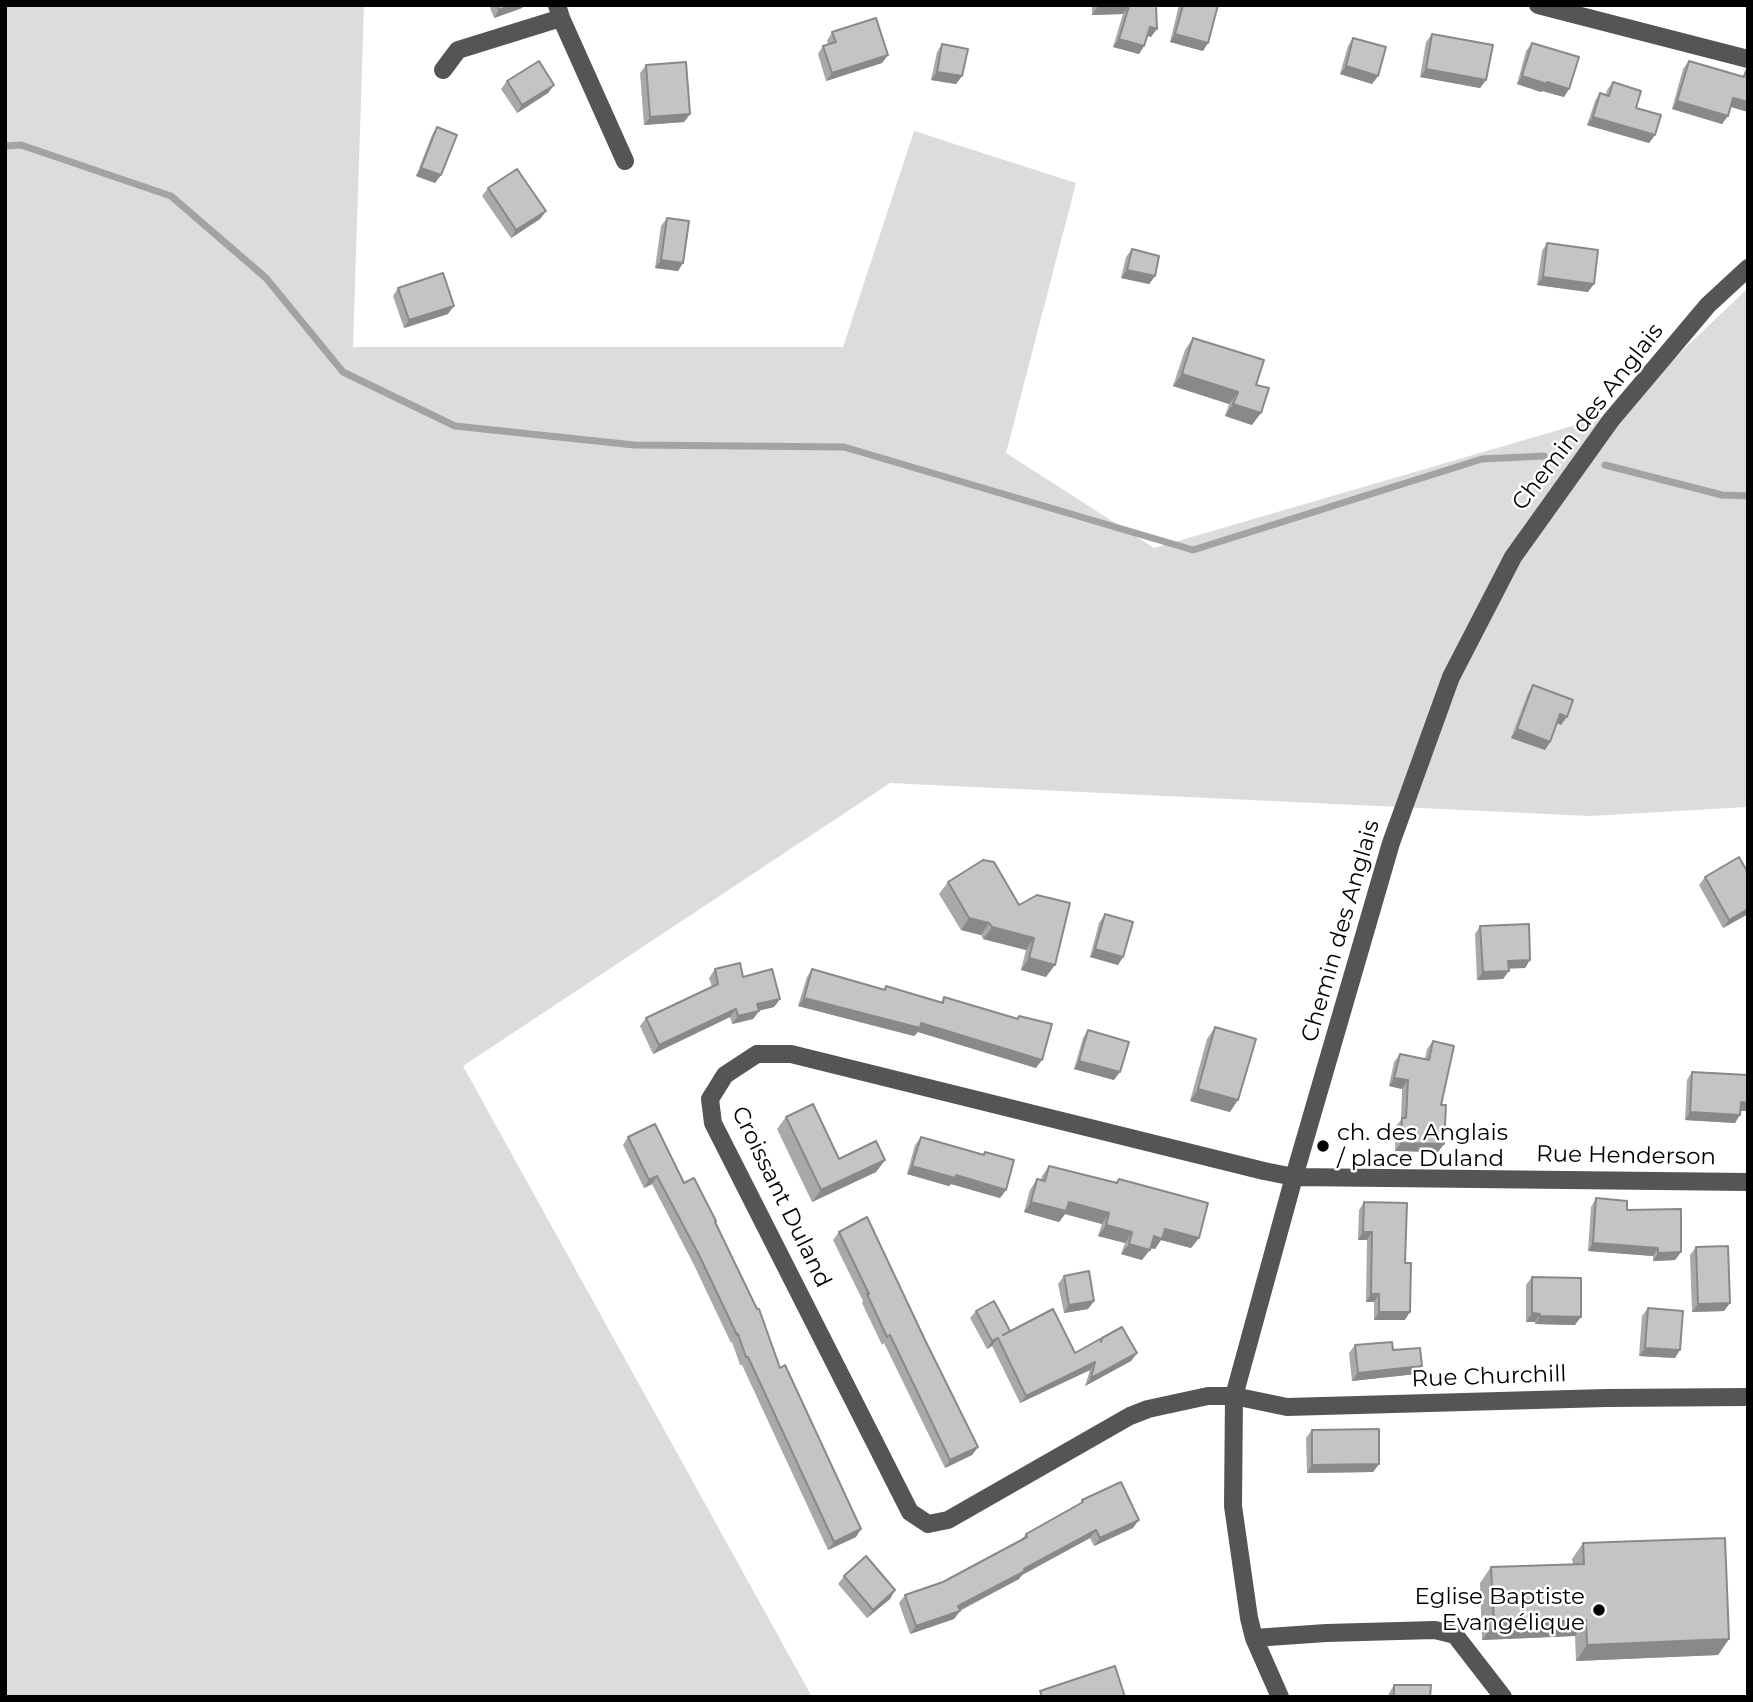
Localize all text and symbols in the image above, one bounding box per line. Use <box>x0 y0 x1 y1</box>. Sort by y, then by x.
street label: Chemin des Anglais <box>1506 318 1670 516</box>
street label: Chemin des Anglais <box>1296 817 1386 1045</box>
street label: Croissant Duland <box>725 1102 837 1292</box>
place label: ch. des Anglais / place Duland <box>1337 1119 1508 1173</box>
marker: ch. des Anglais / place Duland <box>1315 1138 1331 1154</box>
street label: Rue Henderson <box>1536 1141 1716 1171</box>
street label: Rue Churchill <box>1411 1361 1567 1393</box>
place label: Eglise Baptiste Evangélique <box>1414 1583 1585 1637</box>
marker: Eglise Baptiste Evangélique <box>1591 1602 1607 1618</box>

